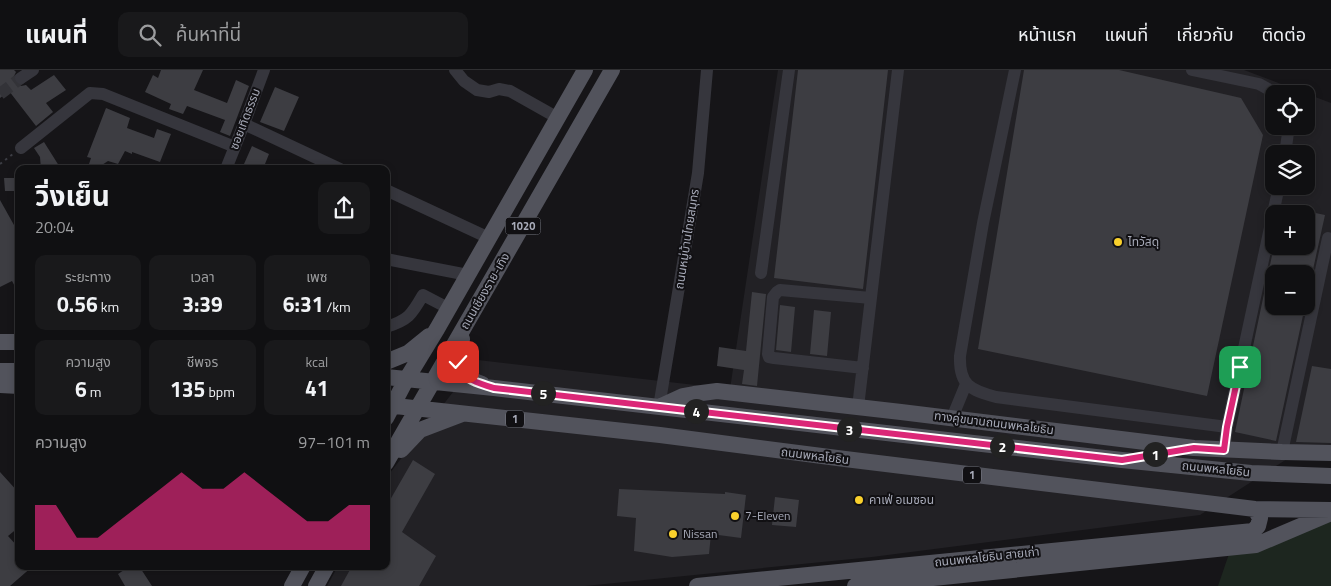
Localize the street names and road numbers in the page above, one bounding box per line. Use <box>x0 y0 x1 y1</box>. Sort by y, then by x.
street label: ซอยเทิดธรรม <box>224 85 265 152</box>
street label: ถนนหมู่บ้านไทยสมุทร <box>669 187 704 290</box>
road number: 1020 <box>506 218 540 234</box>
street label: ถนนเชียงราย-เทิง <box>455 249 514 333</box>
street label: ทางคู่ขนานถนนพหลโยธิน <box>933 406 1055 439</box>
road number: 1 <box>506 410 524 428</box>
street label: ถนนพหลโยธิน <box>780 442 850 469</box>
street label: ถนนพหลโยธิน <box>1181 455 1251 482</box>
road number: 1 <box>963 466 981 484</box>
street label: ถนนพหลโยธิน สายเก่า <box>933 542 1040 571</box>

